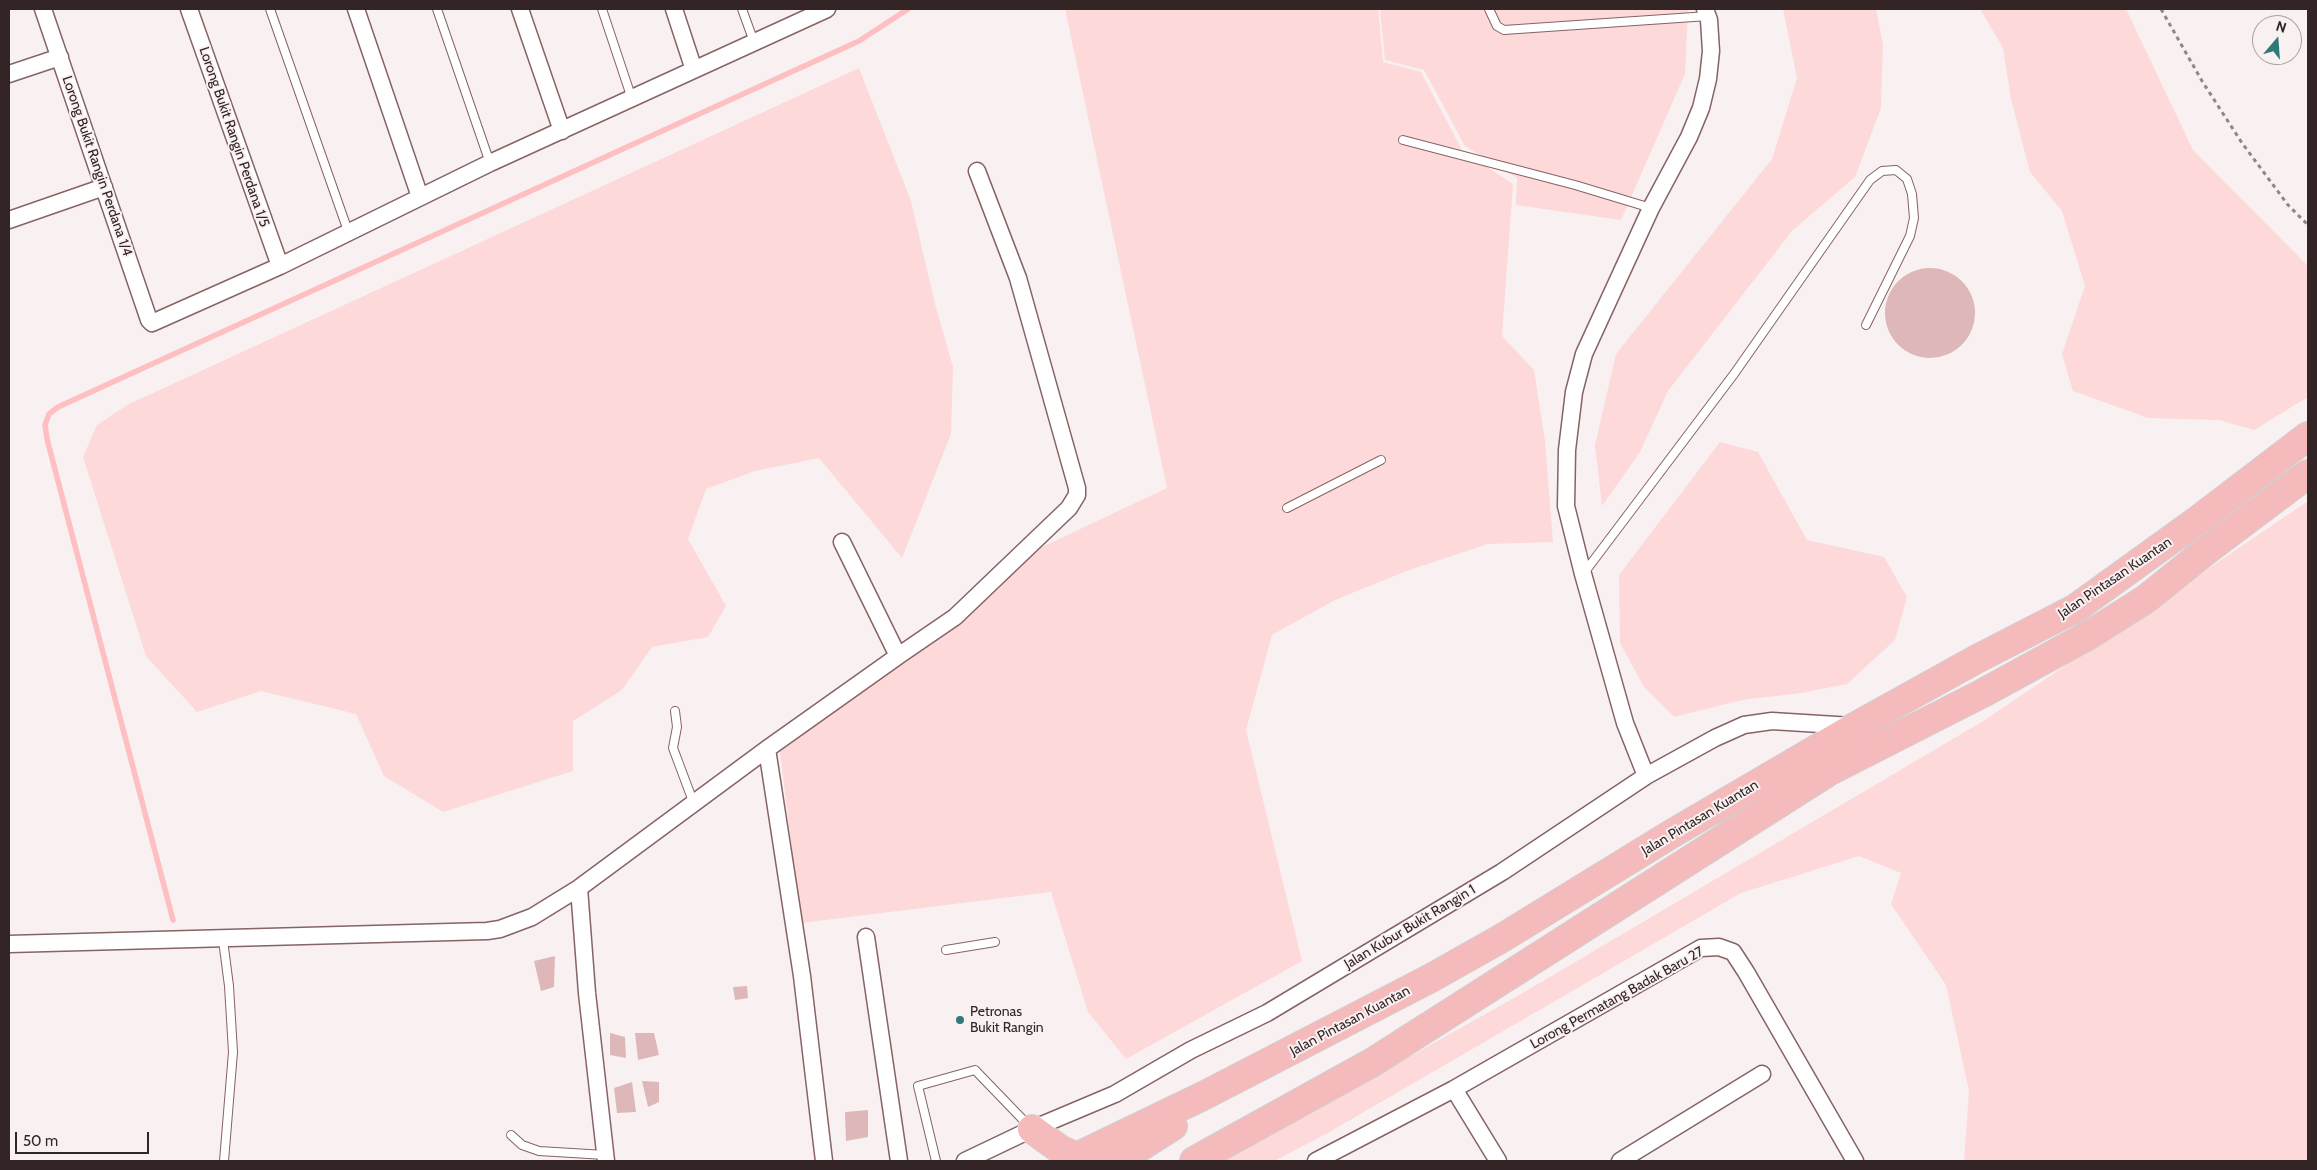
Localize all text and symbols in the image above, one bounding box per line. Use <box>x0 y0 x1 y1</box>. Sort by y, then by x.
north arrow <box>2252 15 2302 65</box>
text: N <box>2274 17 2289 37</box>
street label: Lorong Bukit Rangin Perdana 1/5 <box>195 45 273 229</box>
street label: Lorong Bukit Rangin Perdana 1/4 <box>58 74 136 258</box>
street label: Jalan Pintasan Kuantan <box>2055 534 2175 622</box>
street label: Jalan Pintasan Kuantan <box>1639 776 1761 860</box>
street label: Jalan Kubur Bukit Rangin 1 <box>1341 881 1479 973</box>
street label: Lorong Permatang Badak Baru 27 <box>1527 943 1707 1053</box>
street label: Jalan Pintasan Kuantan <box>1287 982 1413 1060</box>
place label: Petronas Bukit Rangin <box>970 1004 1044 1036</box>
marker: Petronas Bukit Rangin <box>954 1014 966 1026</box>
scale bar <box>18 1122 151 1154</box>
text: 50 m <box>23 1132 58 1150</box>

